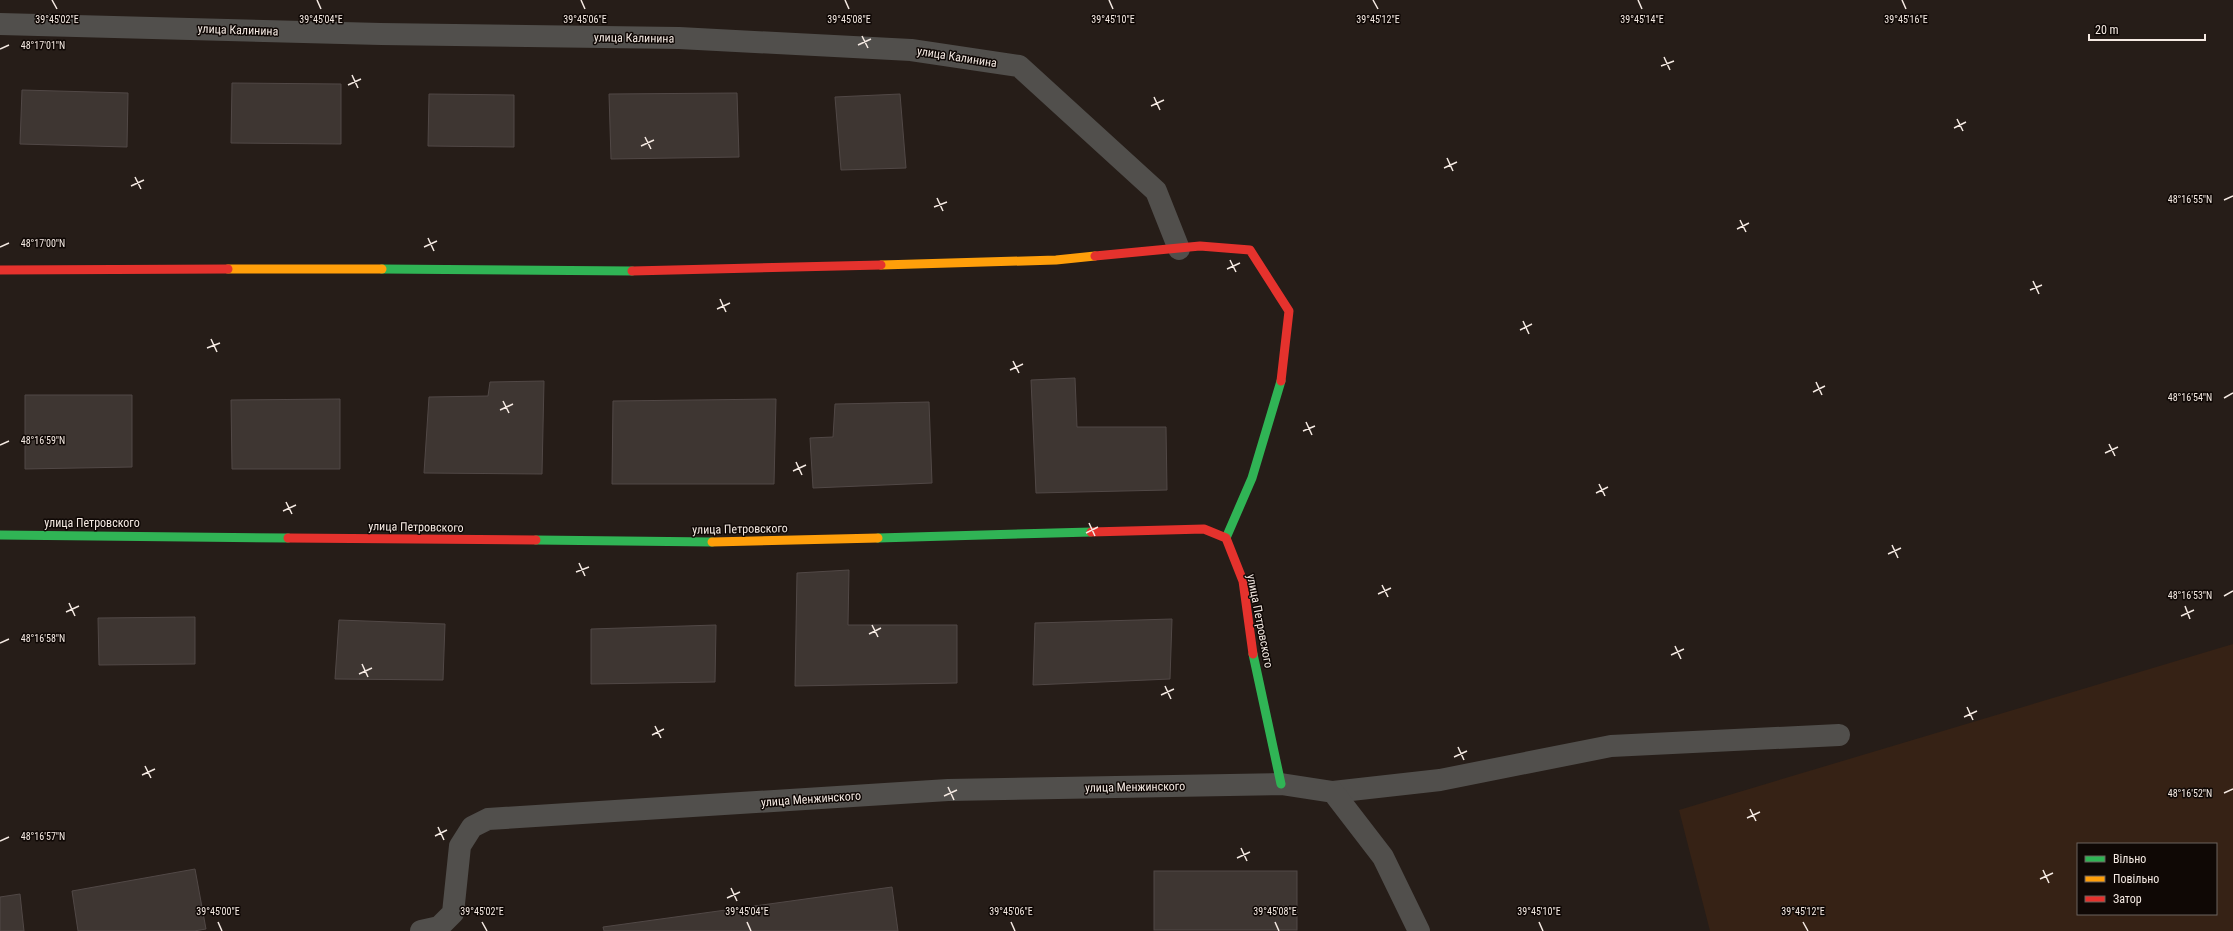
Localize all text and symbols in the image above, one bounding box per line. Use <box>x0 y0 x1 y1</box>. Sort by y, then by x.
text: 39°45'02"E <box>35 14 79 25</box>
text: 39°45'04"E <box>299 14 343 25</box>
text: 39°45'06"E <box>563 14 607 25</box>
text: 39°45'08"E <box>827 14 871 25</box>
text: 39°45'10"E <box>1091 14 1135 25</box>
text: 39°45'12"E <box>1356 14 1400 25</box>
text: 39°45'14"E <box>1620 14 1664 25</box>
text: 39°45'16"E <box>1884 14 1928 25</box>
scale bar <box>2089 16 2205 42</box>
street label: улица Калинина <box>197 22 279 38</box>
text: 20 m <box>2095 23 2119 37</box>
street label: улица Калинина <box>594 30 675 46</box>
text: 48°17'01"N <box>21 40 65 51</box>
street label: улица Калинина <box>916 44 998 70</box>
text: 48°16'55"N <box>2168 194 2212 205</box>
text: 48°17'00"N <box>21 238 65 249</box>
text: 48°16'54"N <box>2168 392 2212 403</box>
text: 48°16'59"N <box>21 435 65 446</box>
street label: улица Петровского <box>44 516 140 530</box>
street label: улица Петровского <box>368 519 464 535</box>
street label: улица Петровского <box>692 521 788 537</box>
street label: улица Петровского <box>1244 573 1276 669</box>
text: 48°16'53"N <box>2168 590 2212 601</box>
text: 48°16'58"N <box>21 633 65 644</box>
street label: улица Менжинского <box>1085 779 1185 795</box>
text: 48°16'52"N <box>2168 788 2212 799</box>
street label: улица Менжинского <box>760 789 862 809</box>
text: 48°16'57"N <box>21 831 65 842</box>
legend <box>2077 843 2217 915</box>
text: Вільно <box>2113 852 2146 866</box>
text: Повільно <box>2113 872 2159 886</box>
text: Затор <box>2113 892 2142 906</box>
text: 39°45'00"E <box>196 906 240 917</box>
text: 39°45'02"E <box>460 906 504 917</box>
text: 39°45'04"E <box>725 906 769 917</box>
text: 39°45'06"E <box>989 906 1033 917</box>
text: 39°45'08"E <box>1253 906 1297 917</box>
text: 39°45'10"E <box>1517 906 1561 917</box>
text: 39°45'12"E <box>1781 906 1825 917</box>

